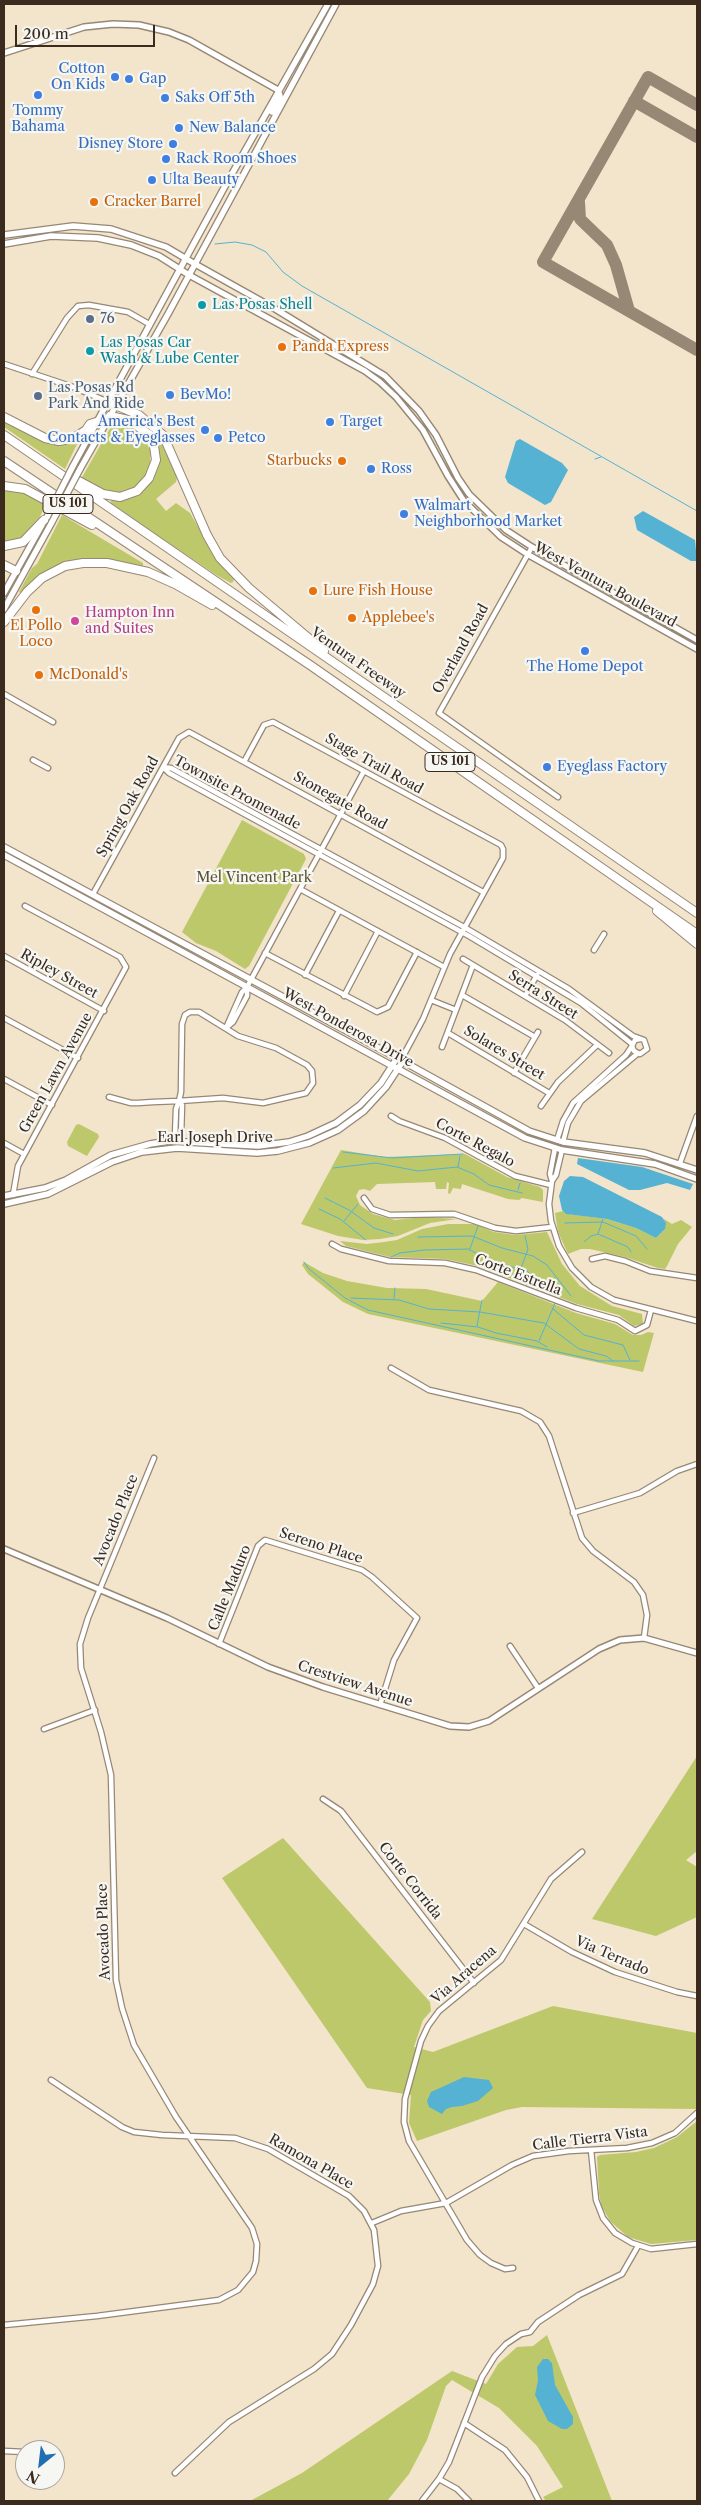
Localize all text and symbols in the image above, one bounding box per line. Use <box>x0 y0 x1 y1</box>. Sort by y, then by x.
scale bar <box>18 15 158 47</box>
text: 200 m <box>23 24 69 43</box>
place label: Cotton On Kids <box>51 61 105 94</box>
marker: Cotton On Kids <box>109 71 121 83</box>
place label: Gap <box>139 71 166 87</box>
marker: Gap <box>123 73 135 85</box>
marker: Tommy Bahama <box>32 89 44 101</box>
place label: Saks Off 5th <box>175 90 255 106</box>
marker: Saks Off 5th <box>159 92 171 104</box>
place label: Tommy Bahama <box>11 103 65 136</box>
place label: New Balance <box>189 120 276 136</box>
marker: New Balance <box>173 122 185 134</box>
place label: Disney Store <box>78 136 163 152</box>
marker: Disney Store <box>167 138 179 150</box>
place label: Rack Room Shoes <box>176 151 297 167</box>
marker: Rack Room Shoes <box>160 153 172 165</box>
place label: Ulta Beauty <box>162 172 239 188</box>
marker: Ulta Beauty <box>146 174 158 186</box>
place label: Cracker Barrel <box>104 194 201 210</box>
marker: Cracker Barrel <box>88 196 100 208</box>
place label: Las Posas Shell <box>212 297 312 313</box>
marker: Las Posas Shell <box>196 299 208 311</box>
place label: 76 <box>100 311 115 327</box>
marker: 76 <box>84 313 96 325</box>
place label: Las Posas Car Wash & Lube Center <box>100 335 239 368</box>
place label: Panda Express <box>292 339 389 355</box>
marker: Panda Express <box>276 341 288 353</box>
marker: Las Posas Car Wash & Lube Center <box>84 345 96 357</box>
place label: Las Posas Rd Park And Ride <box>48 380 144 412</box>
place label: BevMo! <box>180 387 231 403</box>
marker: BevMo! <box>164 389 176 401</box>
marker: Las Posas Rd Park And Ride <box>32 390 44 402</box>
place label: America's Best Contacts & Eyeglasses <box>47 414 195 447</box>
place label: Target <box>340 414 382 430</box>
marker: Target <box>324 416 336 428</box>
marker: America's Best Contacts & Eyeglasses <box>199 424 211 436</box>
place label: Petco <box>228 430 266 446</box>
marker: Petco <box>212 432 224 444</box>
place label: Starbucks <box>267 453 332 469</box>
marker: Starbucks <box>336 455 348 467</box>
place label: Ross <box>381 461 412 477</box>
marker: Ross <box>365 463 377 475</box>
road number: US 101 <box>43 494 93 514</box>
place label: Walmart Neighborhood Market <box>414 498 562 530</box>
marker: Walmart Neighborhood Market <box>398 508 410 520</box>
street label: West Ventura Boulevard <box>531 539 679 631</box>
place label: Lure Fish House <box>323 583 433 599</box>
marker: Lure Fish House <box>307 585 319 597</box>
street label: Overland Road <box>429 601 493 697</box>
marker: El Pollo Loco <box>30 604 42 616</box>
place label: Hampton Inn and Suites <box>85 605 175 638</box>
place label: Applebee's <box>362 610 435 626</box>
marker: Applebee's <box>346 612 358 624</box>
marker: Hampton Inn and Suites <box>69 615 81 627</box>
place label: El Pollo Loco <box>10 618 62 650</box>
street label: Ventura Freeway <box>307 624 409 702</box>
marker: The Home Depot <box>579 645 591 657</box>
place label: The Home Depot <box>526 659 644 675</box>
place label: McDonald's <box>49 667 128 683</box>
marker: McDonald's <box>33 669 45 681</box>
street label: Stage Trail Road <box>322 730 426 798</box>
street label: Townsite Promenade <box>171 752 303 834</box>
road number: US 101 <box>425 752 475 772</box>
street label: Spring Oak Road <box>93 754 163 860</box>
place label: Eyeglass Factory <box>557 759 667 775</box>
marker: Eyeglass Factory <box>541 761 553 773</box>
street label: Stonegate Road <box>290 768 390 834</box>
park label: Mel Vincent Park <box>196 870 312 886</box>
street label: Ripley Street <box>17 946 101 1002</box>
street label: Serra Street <box>505 967 581 1023</box>
street label: West Ponderosa Drive <box>280 985 416 1071</box>
street label: Green Lawn Avenue <box>16 1010 96 1136</box>
street label: Solares Street <box>460 1022 548 1084</box>
street label: Corte Regalo <box>433 1115 517 1171</box>
street label: Earl Joseph Drive <box>157 1130 273 1146</box>
street label: Corte Estrella <box>472 1251 564 1299</box>
street label: Avocado Place <box>90 1472 142 1568</box>
street label: Sereno Place <box>277 1525 365 1567</box>
street label: Calle Maduro <box>205 1543 255 1633</box>
street label: Crestview Avenue <box>295 1657 415 1711</box>
street label: Corte Corrida <box>375 1839 445 1923</box>
street label: Avocado Place <box>94 1883 114 1981</box>
street label: Via Terrado <box>573 1933 651 1979</box>
street label: Via Aracena <box>428 1942 500 2008</box>
street label: Calle Tierra Vista <box>531 2124 649 2154</box>
street label: Ramona Place <box>266 2131 356 2193</box>
north arrow <box>15 2440 65 2490</box>
text: N <box>24 2466 43 2488</box>

